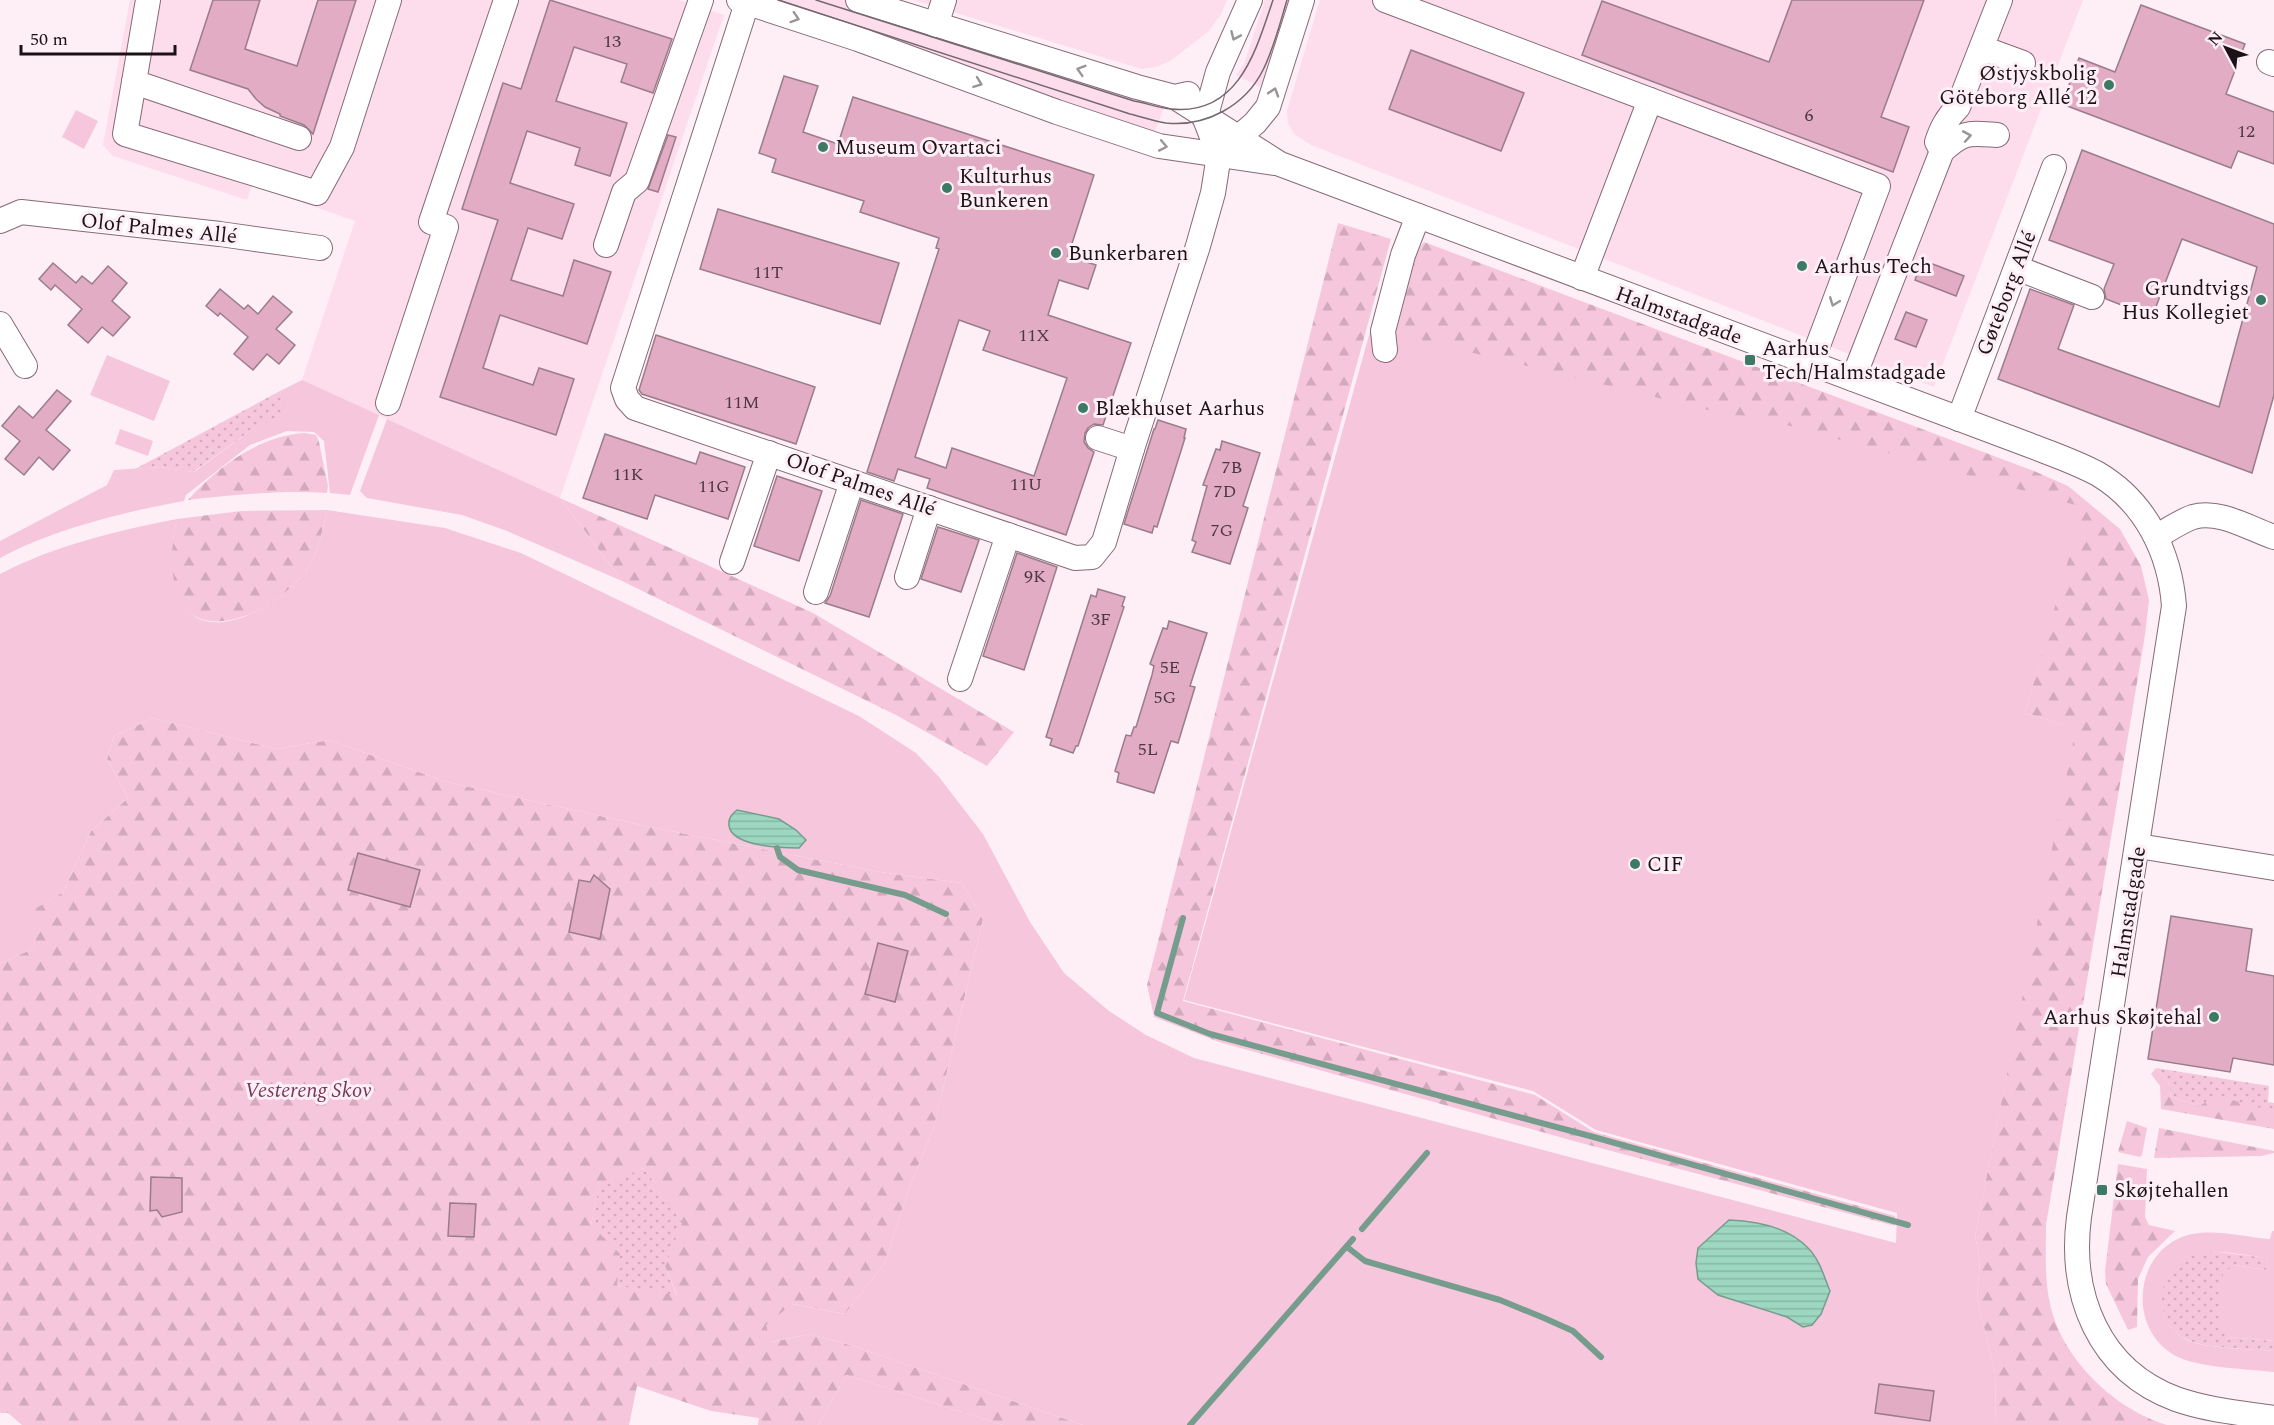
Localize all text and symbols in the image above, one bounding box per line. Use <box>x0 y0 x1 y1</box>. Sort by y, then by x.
one-way arrow <box>789 11 800 23</box>
scale bar <box>21 18 176 56</box>
north arrow <box>2196 18 2256 78</box>
text: 50 m <box>30 26 68 53</box>
text: N <box>2202 26 2229 52</box>
house number: 13 <box>603 28 621 55</box>
one-way arrow <box>1230 30 1242 41</box>
place label: Østjyskbolig Göteborg Allé 12 <box>1939 58 2097 114</box>
one-way arrow <box>1076 65 1087 77</box>
one-way arrow <box>973 76 983 89</box>
marker: Østjyskbolig Göteborg Allé 12 <box>2102 78 2116 92</box>
one-way arrow <box>1267 87 1279 98</box>
house number: 6 <box>1805 102 1814 129</box>
house number: 12 <box>2237 118 2255 145</box>
one-way arrow <box>1961 130 1971 143</box>
place label: Museum Ovartaci <box>835 132 1002 164</box>
one-way arrow <box>1157 139 1167 152</box>
marker: Museum Ovartaci <box>816 140 830 154</box>
place label: Kulturhus Bunkeren <box>959 161 1052 217</box>
marker: Kulturhus Bunkeren <box>940 181 954 195</box>
street label: Olof Palmes Allé <box>79 205 239 253</box>
street label: Gøteborg Allé <box>1968 226 2045 360</box>
place label: Bunkerbaren <box>1068 238 1188 270</box>
marker: Bunkerbaren <box>1049 246 1063 260</box>
place label: Aarhus Tech <box>1814 251 1932 283</box>
house number: 11T <box>753 259 783 286</box>
marker: Aarhus Tech <box>1795 259 1809 273</box>
place label: Grundtvigs Hus Kollegiet <box>2122 273 2249 329</box>
street label: Halmstadgade <box>1611 278 1747 354</box>
marker: Grundtvigs Hus Kollegiet <box>2254 293 2268 307</box>
one-way arrow <box>1829 296 1842 307</box>
house number: 11X <box>1018 322 1050 349</box>
place label: Aarhus Tech/Halmstadgade <box>1762 333 1946 389</box>
marker: Aarhus Tech/Halmstadgade <box>1743 353 1757 367</box>
house number: 11M <box>724 389 760 416</box>
place label: Blækhuset Aarhus <box>1095 393 1265 425</box>
marker: Blækhuset Aarhus <box>1076 401 1090 415</box>
street label: Olof Palmes Allé <box>781 444 940 526</box>
house number: 7B <box>1222 454 1242 481</box>
house number: 11K <box>613 461 644 488</box>
house number: 11U <box>1010 471 1042 498</box>
house number: 11G <box>698 473 730 500</box>
house number: 7D <box>1214 478 1236 505</box>
house number: 7G <box>1211 517 1233 544</box>
house number: 9K <box>1024 563 1046 590</box>
house number: 3F <box>1091 606 1111 633</box>
house number: 5E <box>1160 654 1180 681</box>
house number: 5G <box>1154 684 1176 711</box>
house number: 5L <box>1138 736 1158 763</box>
street label: Halmstadgade <box>2103 844 2155 980</box>
place label: CIF <box>1647 849 1683 881</box>
marker: CIF <box>1628 857 1642 871</box>
place label: Aarhus Skøjtehal <box>2043 1002 2202 1034</box>
marker: Aarhus Skøjtehal <box>2207 1010 2221 1024</box>
park label: Vestereng Skov <box>245 1075 372 1107</box>
place label: Skøjtehallen <box>2114 1175 2229 1207</box>
marker: Skøjtehallen <box>2095 1183 2109 1197</box>

